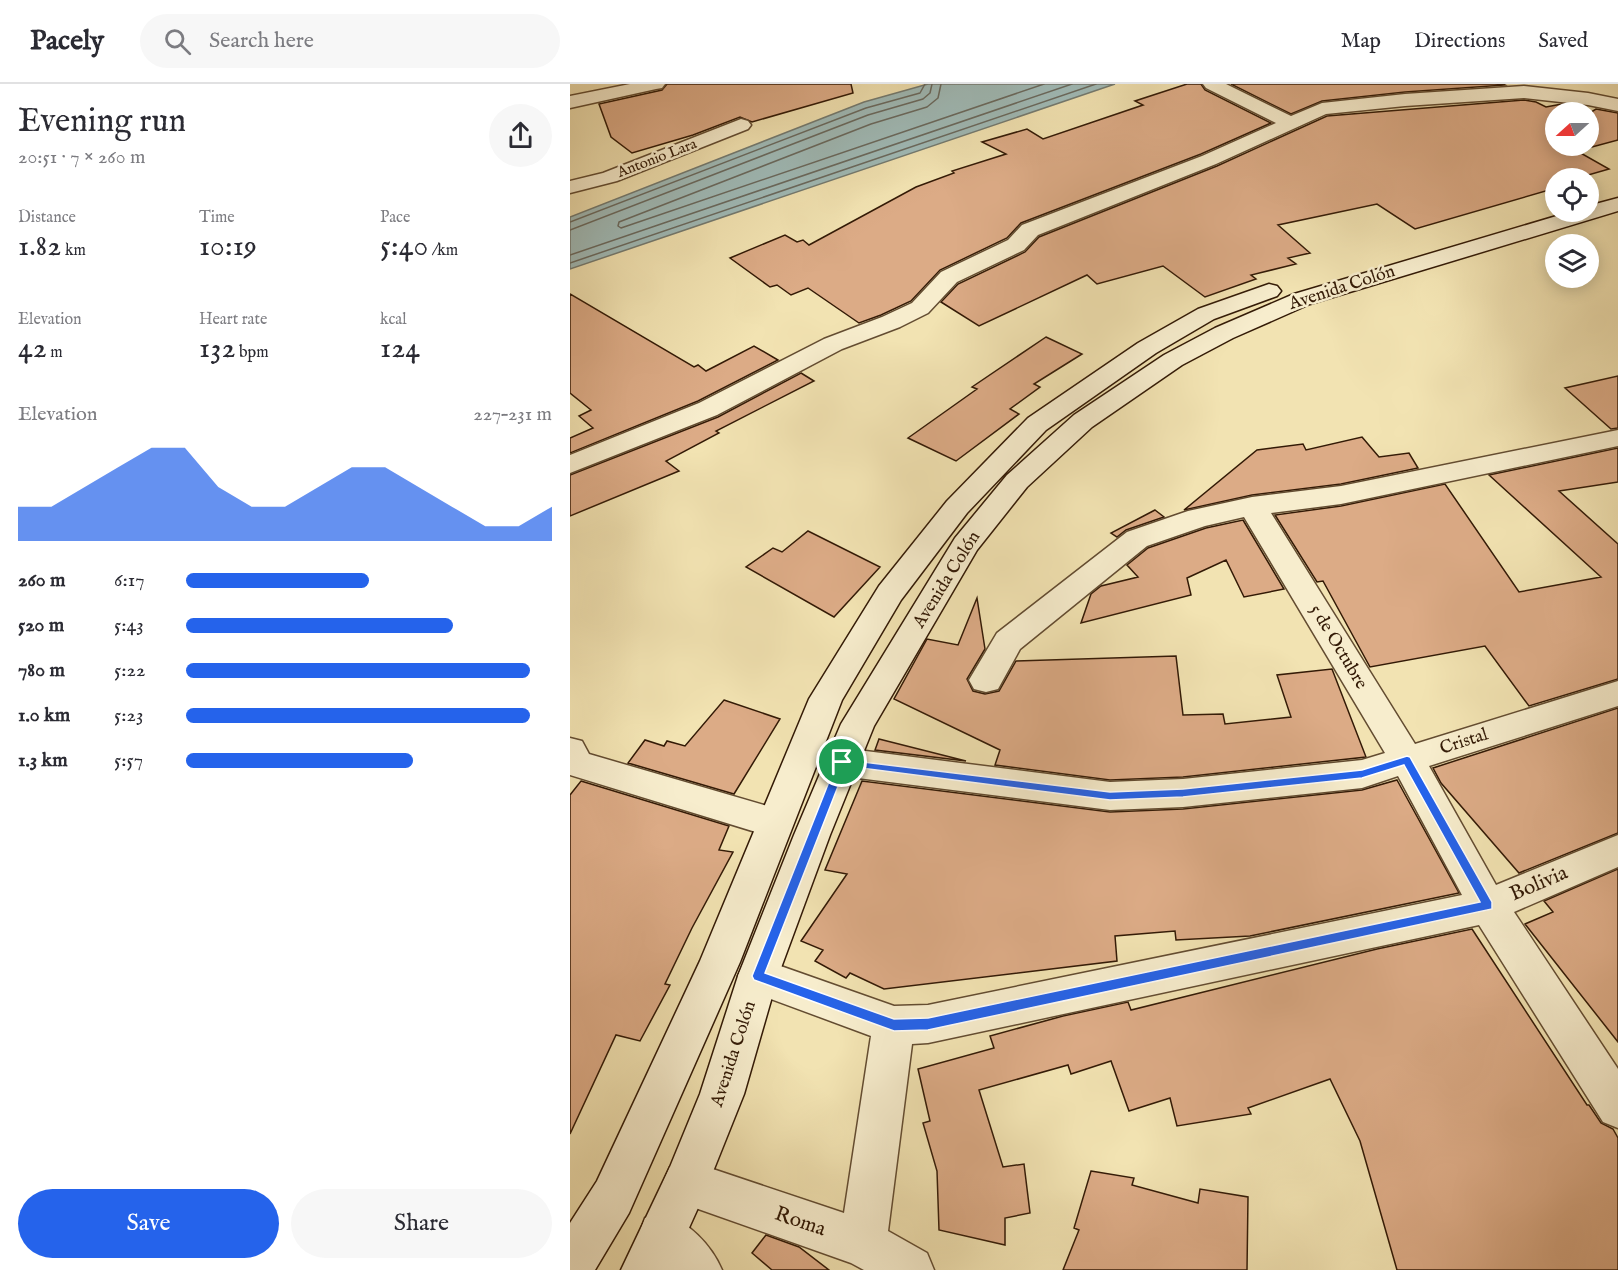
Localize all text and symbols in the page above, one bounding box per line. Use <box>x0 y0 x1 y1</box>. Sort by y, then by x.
search box <box>140 14 560 68</box>
text: Pacely <box>30 24 104 59</box>
icon: search <box>161 25 194 58</box>
text: Search here <box>209 27 314 55</box>
text: Map <box>1341 28 1381 55</box>
text: Directions <box>1414 28 1505 55</box>
text: Saved <box>1538 28 1588 55</box>
text: Evening run <box>18 101 186 143</box>
north arrow <box>1545 102 1599 156</box>
map controls <box>1545 102 1599 288</box>
button: share <box>489 104 552 167</box>
street label: Antonio Lara <box>614 134 700 182</box>
text: 20:51 · 7 × 260 m <box>18 145 145 170</box>
button: locate <box>1545 168 1599 222</box>
text: Distance <box>18 208 76 228</box>
text: Time <box>199 208 235 228</box>
text: Pace <box>380 208 410 228</box>
text: 1.82 <box>18 228 61 266</box>
text: 10:19 <box>199 228 257 266</box>
text: 5:40 <box>380 228 428 266</box>
button: layers <box>1545 234 1599 288</box>
text: km <box>61 241 86 261</box>
text: /km <box>428 241 458 261</box>
street label: Avenida Colón <box>1285 260 1398 316</box>
text: Elevation <box>18 310 81 330</box>
text: Heart rate <box>199 310 267 330</box>
text: kcal <box>380 310 407 330</box>
text: 42 <box>18 330 47 368</box>
text: 132 <box>199 330 235 368</box>
text: 124 <box>380 330 420 368</box>
text: m <box>47 343 63 363</box>
text: bpm <box>235 343 269 363</box>
text: Elevation <box>18 402 97 427</box>
text: 227–231 m <box>473 402 552 427</box>
street label: Avenida Colón <box>908 527 986 634</box>
text: 260 m <box>18 568 65 593</box>
text: 6:17 <box>114 568 145 593</box>
street label: 5 de Octubre <box>1304 600 1372 694</box>
text: 520 m <box>18 613 64 638</box>
text: 5:43 <box>114 613 144 638</box>
text: 780 m <box>18 658 65 683</box>
text: 5:22 <box>114 658 145 683</box>
text: 1.0 km <box>18 703 70 728</box>
text: 5:23 <box>114 703 143 728</box>
street label: Cristal <box>1437 723 1491 761</box>
pin <box>816 736 867 787</box>
icon: arrive <box>825 745 858 778</box>
text: 1.3 km <box>18 748 68 773</box>
text: 5:57 <box>114 748 143 773</box>
street label: Bolivia <box>1506 859 1573 908</box>
street label: Avenida Colón <box>706 998 762 1111</box>
button: Save <box>18 1189 279 1258</box>
button: Share <box>291 1189 552 1258</box>
street label: Roma <box>771 1201 830 1244</box>

